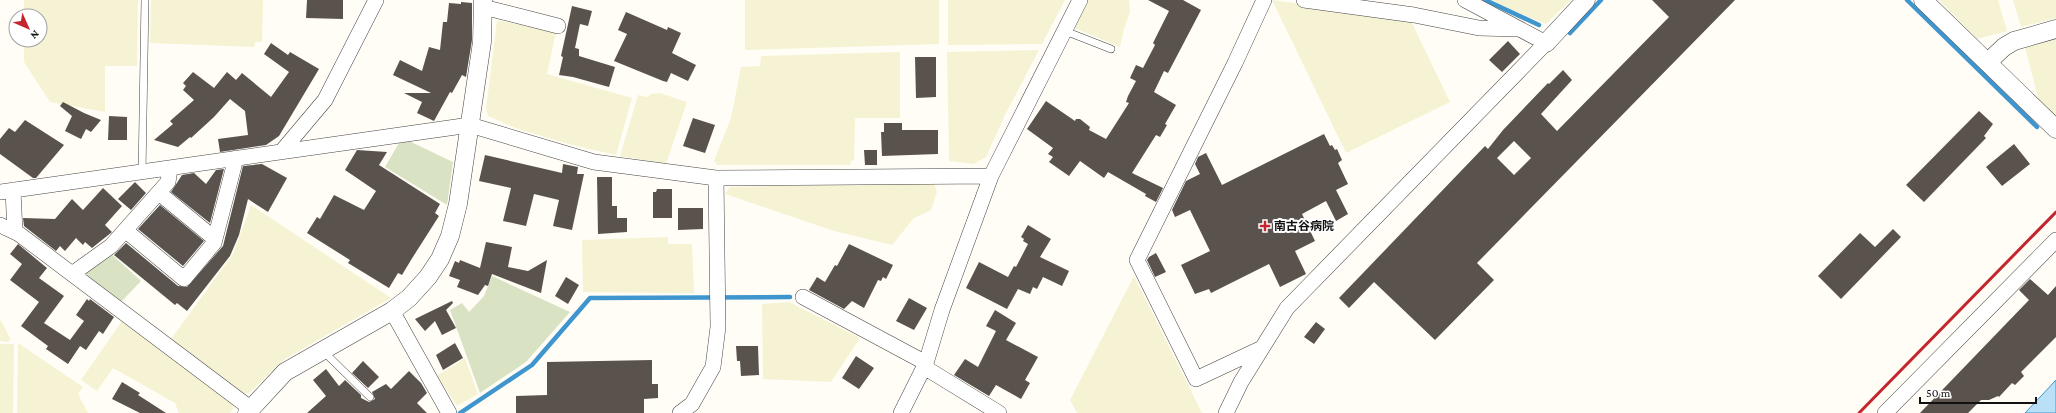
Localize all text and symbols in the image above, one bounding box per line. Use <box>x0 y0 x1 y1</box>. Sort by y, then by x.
north arrow <box>8 8 48 48</box>
text: N <box>28 28 42 42</box>
place label: 南古谷病院 <box>1274 219 1334 233</box>
marker: 南古谷病院 <box>1259 220 1271 232</box>
scale bar <box>1920 379 2036 405</box>
text: 50 m <box>1926 386 1951 400</box>

